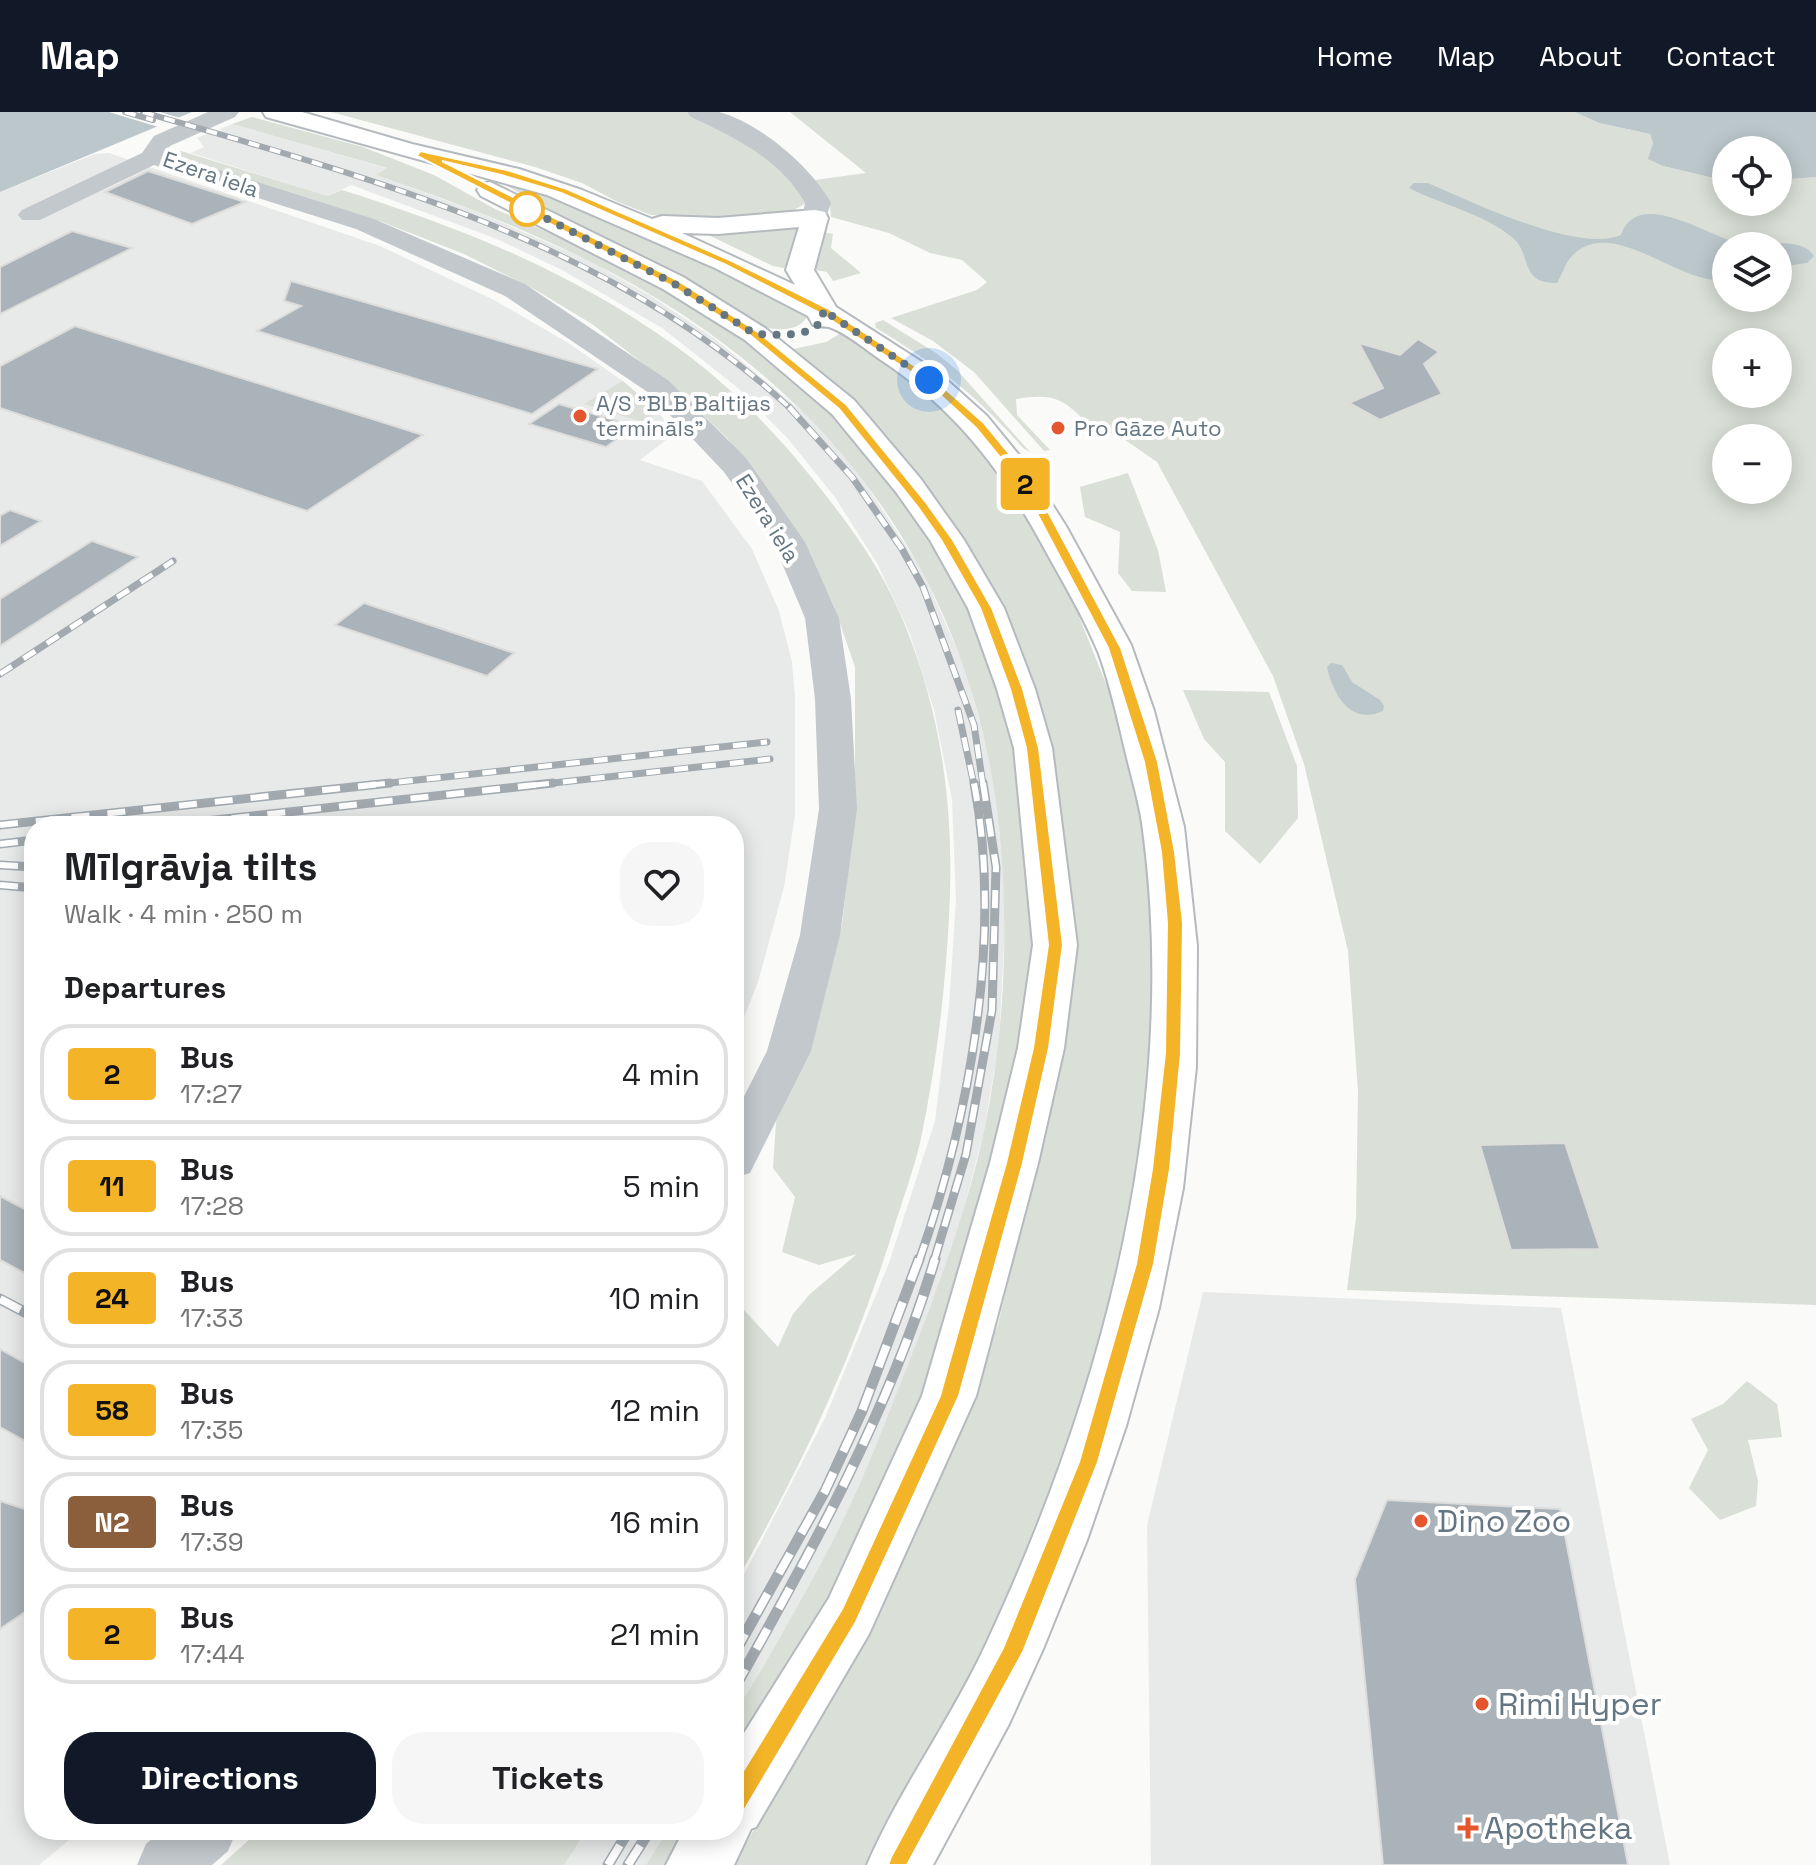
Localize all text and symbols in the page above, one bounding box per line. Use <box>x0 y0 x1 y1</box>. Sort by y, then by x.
text: Map <box>40 32 120 80</box>
text: Home <box>1317 38 1393 74</box>
text: Map <box>1437 38 1495 74</box>
text: About <box>1539 38 1622 74</box>
text: Contact <box>1666 38 1776 74</box>
map controls <box>1712 136 1792 504</box>
button: locate <box>1712 136 1792 216</box>
street label: Ezera iela <box>160 145 263 203</box>
unlabelled marker <box>510 192 544 226</box>
button: layers <box>1712 232 1792 312</box>
button: + <box>1712 328 1792 408</box>
your location <box>909 360 949 400</box>
place label: A/S "BLB Baltijas termināls" <box>596 389 771 442</box>
marker: A/S "BLB Baltijas termināls" <box>571 407 589 425</box>
place label: Pro Gāze Auto <box>1074 414 1222 442</box>
marker: Pro Gāze Auto <box>1049 419 1067 437</box>
button: − <box>1712 424 1792 504</box>
line badge: 2 <box>999 458 1051 510</box>
text: 2 <box>1017 466 1033 502</box>
street label: Ezera iela <box>730 469 806 568</box>
button: heart <box>620 842 704 926</box>
text: Mīlgrāvja tilts <box>64 843 317 891</box>
text: Walk · 4 min · 250 m <box>64 897 303 931</box>
text: Departures <box>64 968 226 1007</box>
text: Bus <box>180 1038 234 1077</box>
text: 4 min <box>622 1055 700 1094</box>
text: 2 <box>104 1056 120 1092</box>
text: 17:27 <box>180 1077 242 1111</box>
text: Bus <box>180 1150 234 1189</box>
text: 5 min <box>623 1167 700 1206</box>
text: 11 <box>99 1168 125 1204</box>
text: 17:28 <box>180 1189 244 1223</box>
text: Bus <box>180 1262 234 1301</box>
text: 10 min <box>609 1279 700 1318</box>
text: 24 <box>95 1280 129 1316</box>
text: 17:33 <box>180 1301 244 1335</box>
text: Bus <box>180 1374 234 1413</box>
text: 12 min <box>610 1391 700 1430</box>
text: 58 <box>95 1392 129 1428</box>
text: 17:35 <box>180 1413 243 1447</box>
text: Bus <box>180 1486 234 1525</box>
place label: Dino Zoo <box>1437 1501 1571 1541</box>
text: 16 min <box>610 1503 700 1542</box>
text: N2 <box>94 1504 130 1540</box>
marker: Dino Zoo <box>1412 1512 1430 1530</box>
text: 17:39 <box>180 1525 244 1559</box>
text: Bus <box>180 1598 234 1637</box>
text: 21 min <box>610 1615 700 1654</box>
text: 2 <box>104 1616 120 1652</box>
text: 17:44 <box>180 1637 245 1671</box>
place label: Rimi Hyper <box>1498 1684 1662 1724</box>
marker: Rimi Hyper <box>1473 1695 1491 1713</box>
button: Directions <box>64 1732 376 1824</box>
button: Tickets <box>392 1732 704 1824</box>
place label: Apotheka <box>1484 1808 1632 1848</box>
marker: Apotheka <box>1459 1819 1477 1837</box>

